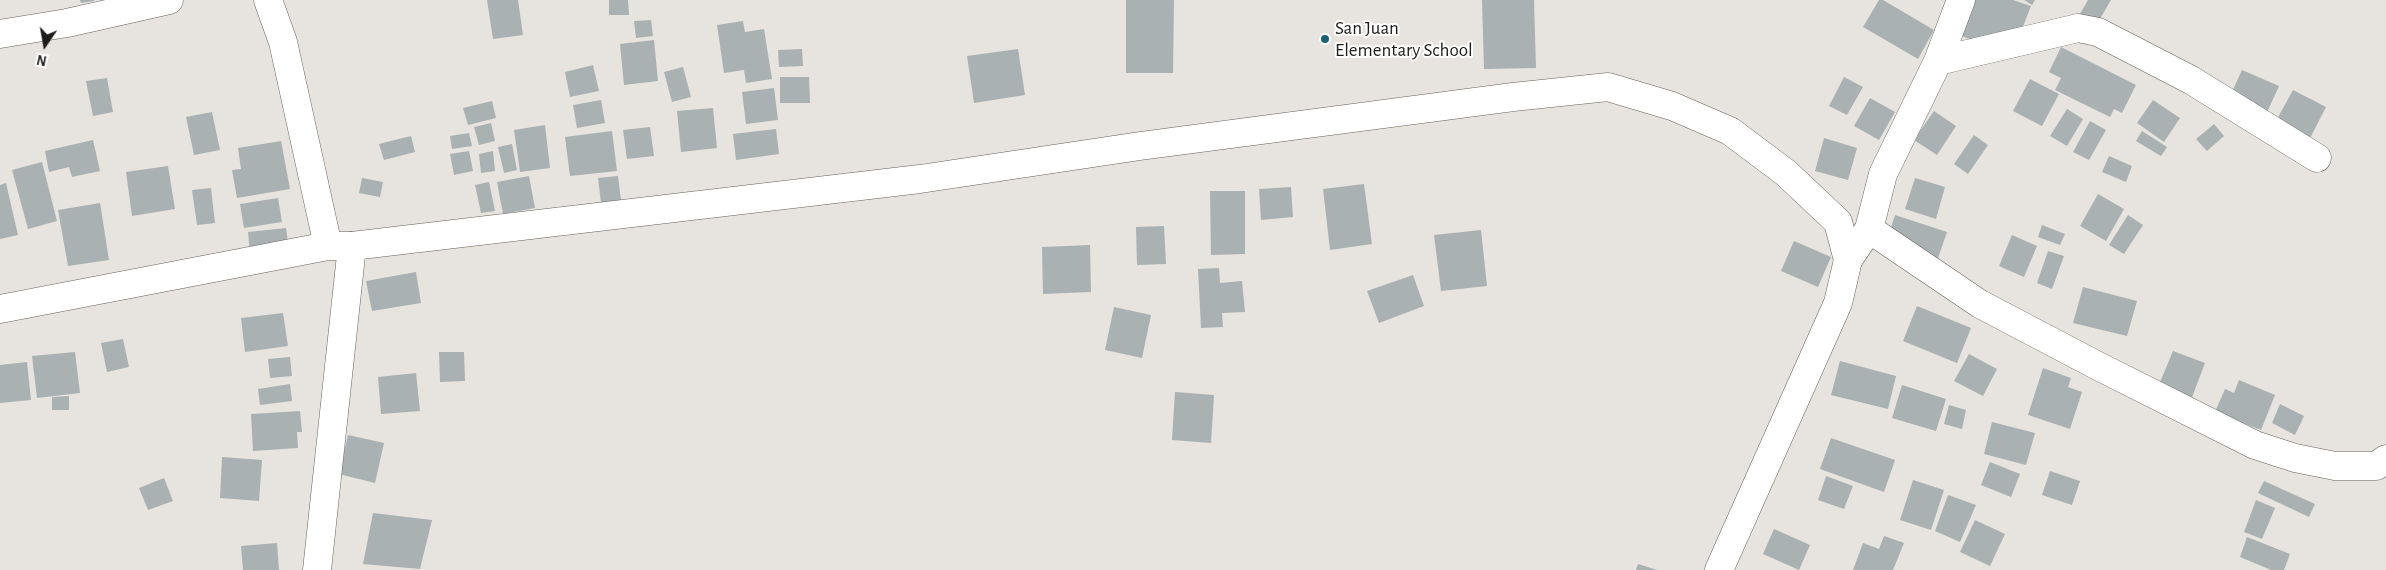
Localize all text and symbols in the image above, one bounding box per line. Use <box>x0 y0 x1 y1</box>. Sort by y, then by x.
place label: San Juan Elementary School <box>1335 17 1473 61</box>
north arrow <box>20 20 70 70</box>
marker: San Juan Elementary School <box>1319 33 1331 45</box>
text: N <box>36 52 48 68</box>

